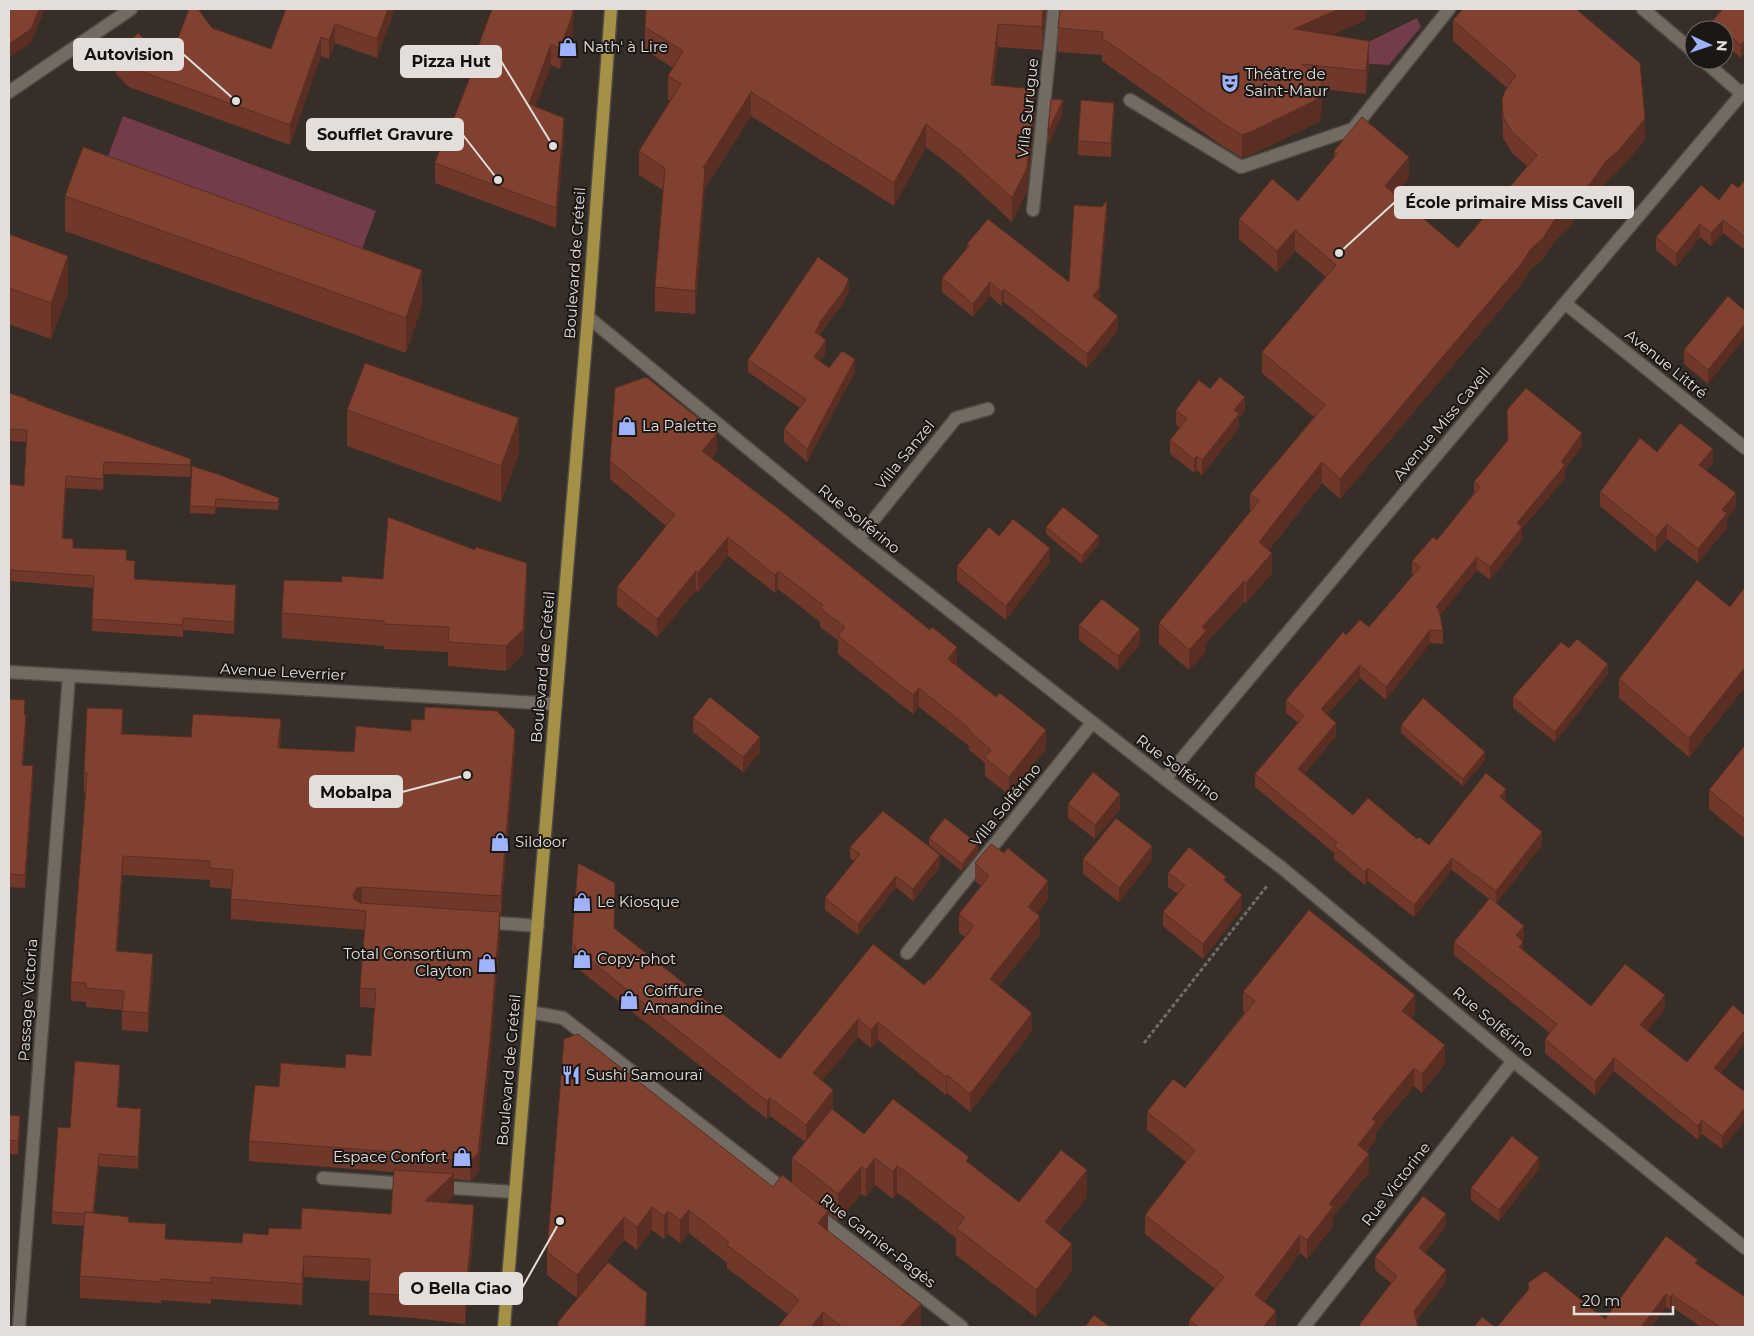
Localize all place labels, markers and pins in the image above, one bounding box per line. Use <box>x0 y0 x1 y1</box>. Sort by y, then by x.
shop icon: Nath' à Lire <box>557 36 579 58</box>
place label: Nath' à Lire <box>583 37 668 56</box>
callout: Autovision <box>74 39 183 70</box>
callout: Pizza Hut <box>401 46 501 77</box>
place label: Théâtre de Saint-Maur <box>1245 64 1328 100</box>
theatre icon: Théâtre de Saint-Maur <box>1219 72 1241 94</box>
callout: Soufflet Gravure <box>307 119 463 150</box>
callout: École primaire Miss Cavell <box>1395 187 1633 218</box>
shop icon: La Palette <box>616 415 638 437</box>
place label: La Palette <box>642 416 717 435</box>
callout: Mobalpa <box>310 776 402 807</box>
shop icon: Sildoor <box>489 831 511 853</box>
place label: Sildoor <box>515 832 567 851</box>
shop icon: Le Kiosque <box>571 891 593 913</box>
place label: Le Kiosque <box>597 892 679 911</box>
place label: Total Consortium Clayton <box>343 944 472 980</box>
shop icon: Copy-phot <box>571 948 593 970</box>
place label: Copy-phot <box>597 949 676 968</box>
shop icon: Total Consortium Clayton <box>476 952 498 974</box>
place label: Coiffure Amandine <box>644 981 723 1017</box>
shop icon: Coiffure Amandine <box>618 989 640 1011</box>
restaurant icon: Sushi Samouraï <box>560 1064 582 1086</box>
place label: Sushi Samouraï <box>586 1065 703 1084</box>
shop icon: Espace Confort <box>451 1146 473 1168</box>
place label: Espace Confort <box>333 1147 447 1166</box>
callout: O Bella Ciao <box>400 1273 522 1304</box>

